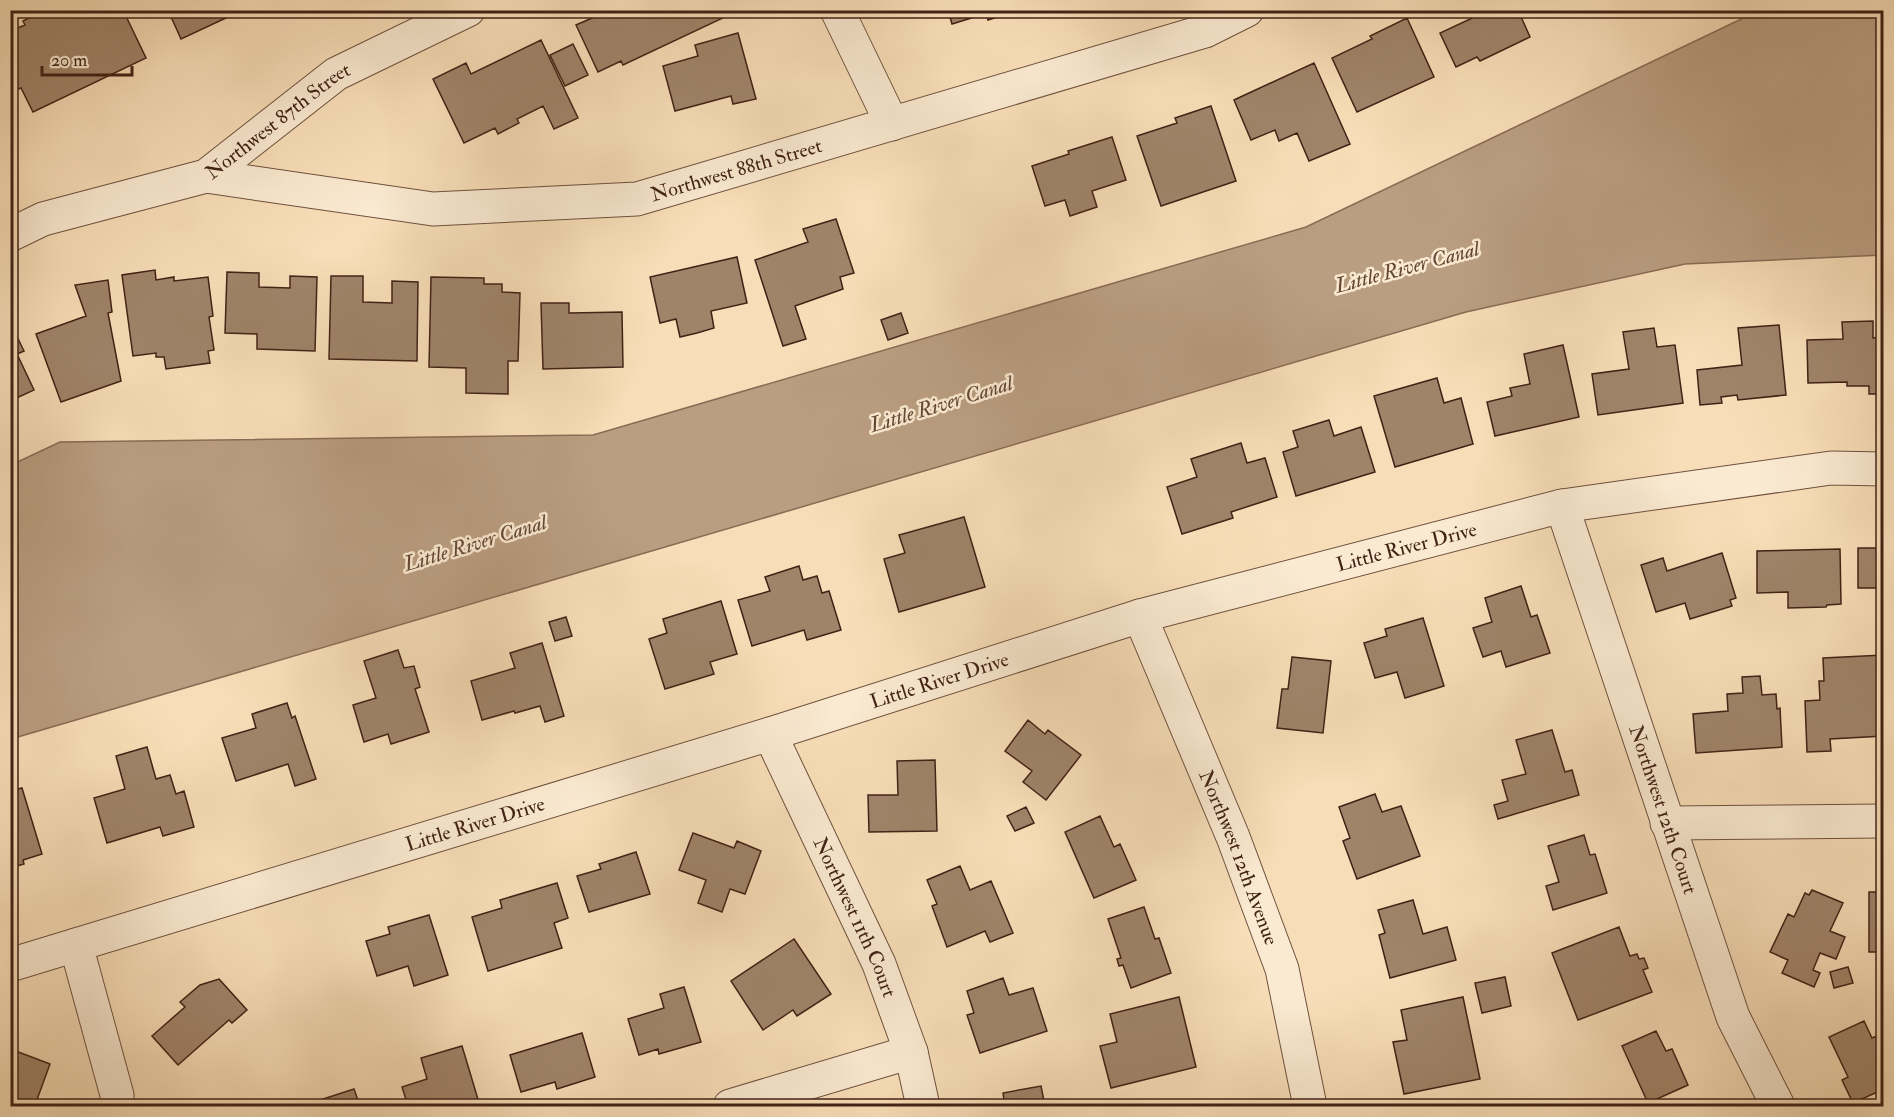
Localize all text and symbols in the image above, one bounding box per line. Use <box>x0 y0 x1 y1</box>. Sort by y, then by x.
scale bar <box>42 39 132 77</box>
text: 20 m <box>51 49 87 72</box>
street label: Northwest 87th Street <box>200 57 355 185</box>
street label: Northwest 88th Street <box>648 133 825 207</box>
water label: Little River Canal <box>1331 235 1484 300</box>
water label: Little River Canal <box>865 369 1018 439</box>
water label: Little River Canal <box>399 508 552 578</box>
street label: Little River Drive <box>1334 517 1479 577</box>
street label: Little River Drive <box>867 647 1012 714</box>
street label: Northwest 12th Court <box>1623 722 1703 898</box>
street label: Northwest 12th Avenue <box>1193 766 1284 949</box>
street label: Little River Drive <box>403 791 548 857</box>
street label: Northwest 11th Court <box>808 833 902 1001</box>

